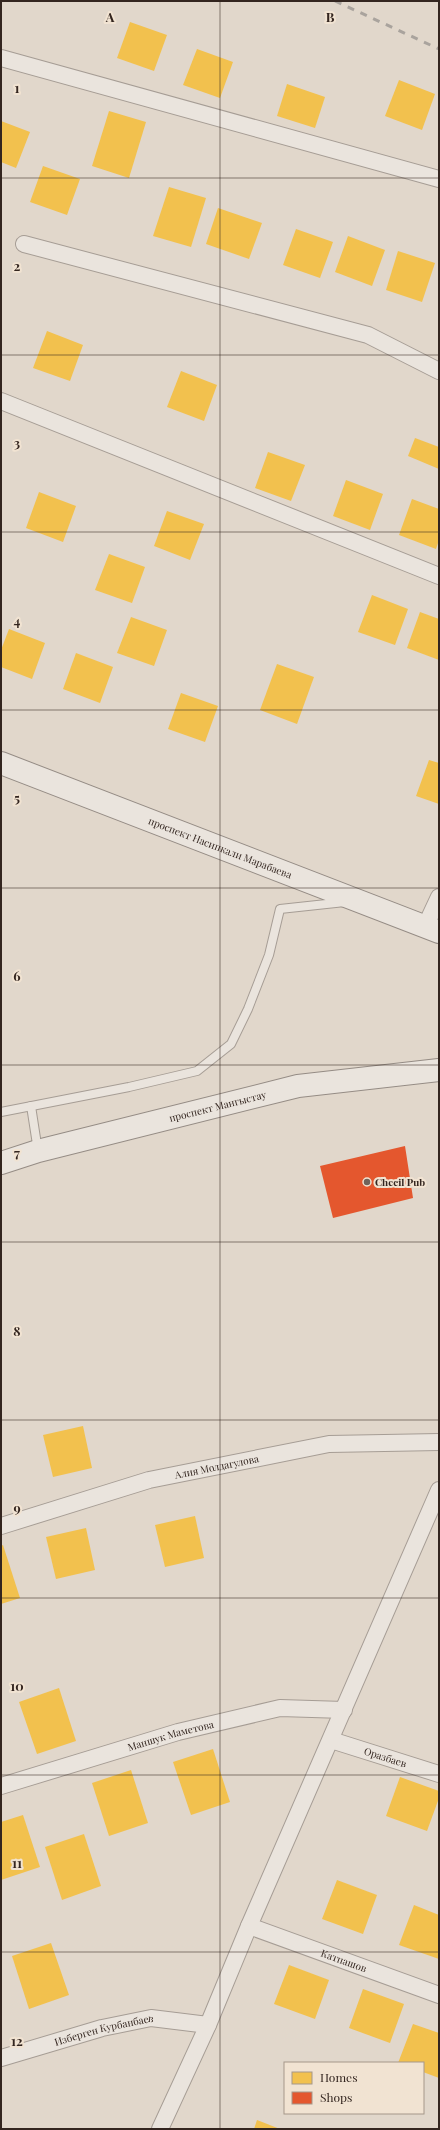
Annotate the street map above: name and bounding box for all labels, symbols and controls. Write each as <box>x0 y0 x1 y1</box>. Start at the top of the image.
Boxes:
text: A <box>105 8 115 25</box>
text: B <box>326 8 335 25</box>
text: 1 <box>15 79 20 96</box>
text: 2 <box>14 257 21 274</box>
text: 3 <box>14 434 20 451</box>
text: 4 <box>14 612 21 629</box>
text: 5 <box>14 789 20 806</box>
street label: проспект Насипкали Марабаева <box>146 814 294 882</box>
text: 6 <box>13 967 21 984</box>
street label: проспект Мангыстау <box>168 1087 268 1125</box>
text: 7 <box>14 1144 20 1161</box>
place label: Checil Pub <box>375 1175 425 1189</box>
marker: Checil Pub <box>362 1177 372 1187</box>
text: 8 <box>13 1322 21 1339</box>
street label: Алия Молдагулова <box>172 1451 260 1482</box>
text: 9 <box>13 1499 21 1516</box>
text: 10 <box>10 1677 24 1694</box>
street label: Маншук Маметова <box>126 1717 215 1754</box>
street label: Оразбаев <box>362 1744 409 1771</box>
text: 11 <box>12 1854 22 1871</box>
street label: Катпашов <box>319 1946 369 1975</box>
street label: Изберген Курбанбаев <box>53 2011 155 2049</box>
text: 12 <box>11 2032 23 2049</box>
legend <box>284 2062 424 2114</box>
text: Homes <box>320 2069 358 2085</box>
text: Shops <box>320 2089 352 2105</box>

